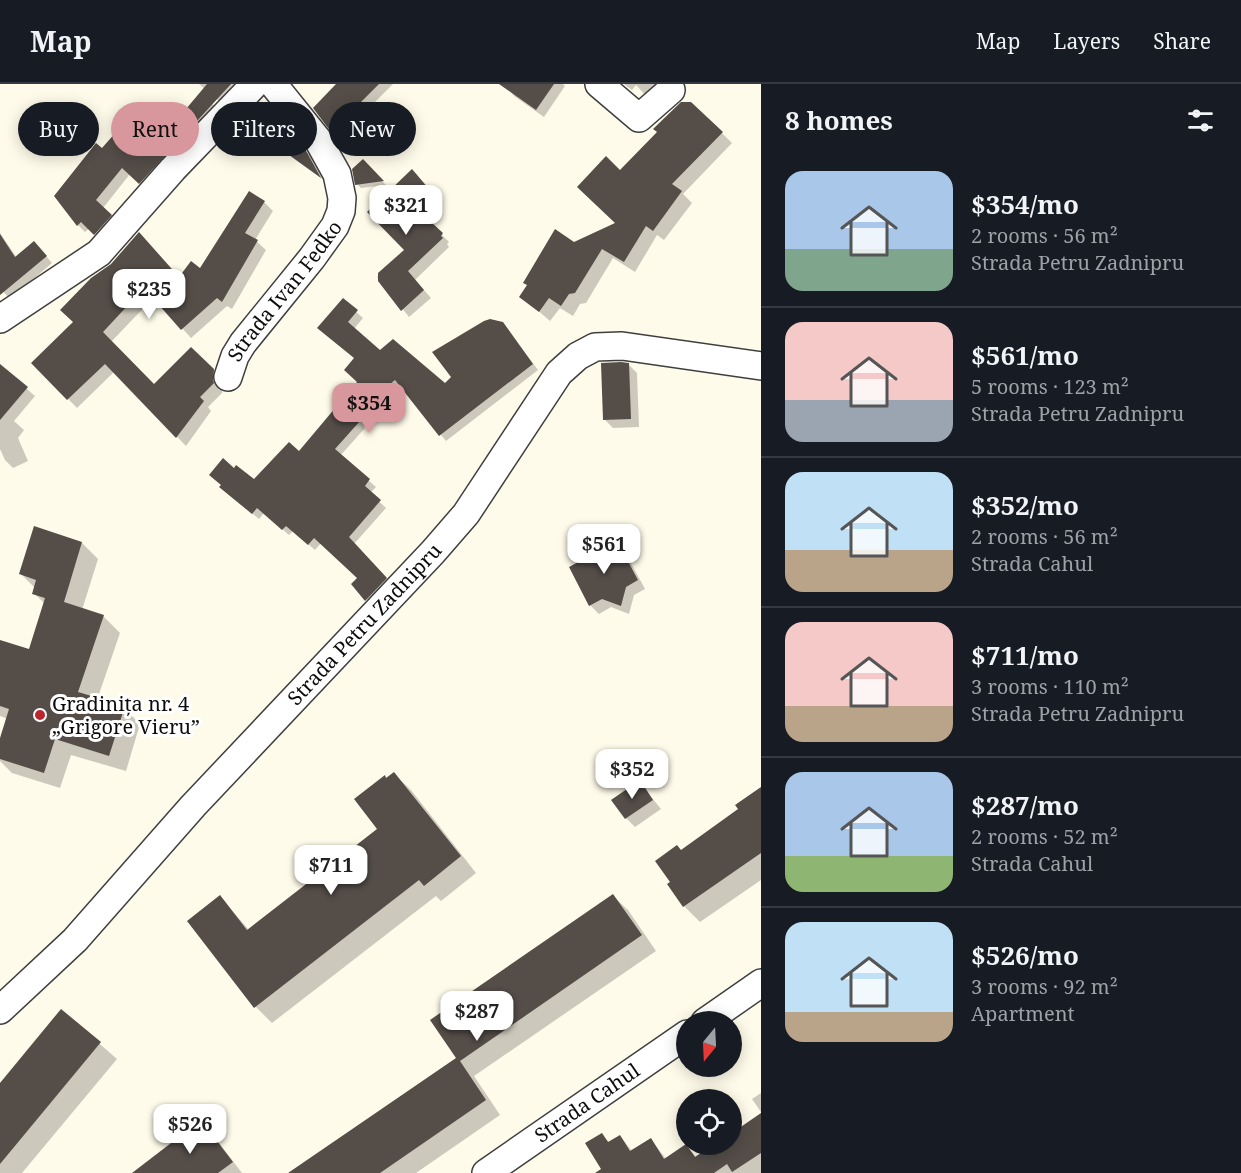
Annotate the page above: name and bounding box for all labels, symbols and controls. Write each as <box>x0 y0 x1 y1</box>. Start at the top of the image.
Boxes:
text: Map <box>30 22 92 60</box>
text: Map <box>976 27 1020 55</box>
text: Layers <box>1053 27 1120 55</box>
text: Share <box>1153 27 1211 55</box>
chip: Buy <box>18 102 99 156</box>
chip: Rent <box>111 102 199 156</box>
chip: Filters <box>211 102 317 156</box>
chip: New <box>329 102 416 156</box>
text: 8 homes <box>785 102 893 138</box>
icon: filters <box>1184 104 1217 137</box>
pin: $321 <box>370 185 442 236</box>
text: $354/mo <box>971 186 1079 222</box>
text: $321 <box>383 191 429 218</box>
icon: home <box>833 195 905 267</box>
street label: Strada Ivan Fedko <box>221 215 348 366</box>
text: 2 rooms · 56 m² <box>971 222 1118 249</box>
text: Strada Petru Zadnipru <box>971 249 1184 276</box>
pin: $235 <box>113 269 185 320</box>
text: $235 <box>126 275 172 302</box>
text: $561/mo <box>971 337 1079 373</box>
icon: home <box>833 346 905 418</box>
text: 5 rooms · 123 m² <box>971 373 1129 400</box>
pin: $354 <box>333 383 405 434</box>
text: $354 <box>346 389 392 416</box>
text: Strada Petru Zadnipru <box>971 400 1184 427</box>
text: $352/mo <box>971 487 1079 523</box>
icon: home <box>833 496 905 568</box>
text: 2 rooms · 56 m² <box>971 523 1118 550</box>
pin: $561 <box>568 524 640 575</box>
text: $561 <box>581 530 627 557</box>
street label: Strada Petru Zadnipru <box>281 537 448 711</box>
text: Strada Cahul <box>971 550 1093 577</box>
text: $711/mo <box>971 637 1079 673</box>
icon: home <box>833 646 905 718</box>
text: 3 rooms · 110 m² <box>971 673 1129 700</box>
place label: Gradinița nr. 4 „Grigore Vieru” <box>52 690 200 740</box>
text: Strada Petru Zadnipru <box>971 700 1184 727</box>
marker: Gradinița nr. 4 „Grigore Vieru” <box>33 708 47 722</box>
pin: $352 <box>596 749 668 800</box>
text: $352 <box>609 755 655 782</box>
text: $287/mo <box>971 787 1079 823</box>
icon: home <box>833 796 905 868</box>
text: 2 rooms · 52 m² <box>971 823 1118 850</box>
pin: $711 <box>295 845 367 896</box>
text: Strada Cahul <box>971 850 1093 877</box>
text: $711 <box>308 851 354 878</box>
text: $526/mo <box>971 937 1079 973</box>
icon: home <box>833 946 905 1018</box>
text: 3 rooms · 92 m² <box>971 973 1118 1000</box>
pin: $287 <box>441 991 513 1042</box>
text: $287 <box>454 997 500 1024</box>
text: Apartment <box>971 1000 1075 1027</box>
north arrow <box>676 1011 742 1077</box>
map controls <box>676 1011 742 1155</box>
street label: Strada Cahul <box>529 1057 645 1148</box>
button: locate <box>676 1089 742 1155</box>
pin: $526 <box>154 1104 226 1155</box>
text: $526 <box>167 1110 213 1137</box>

